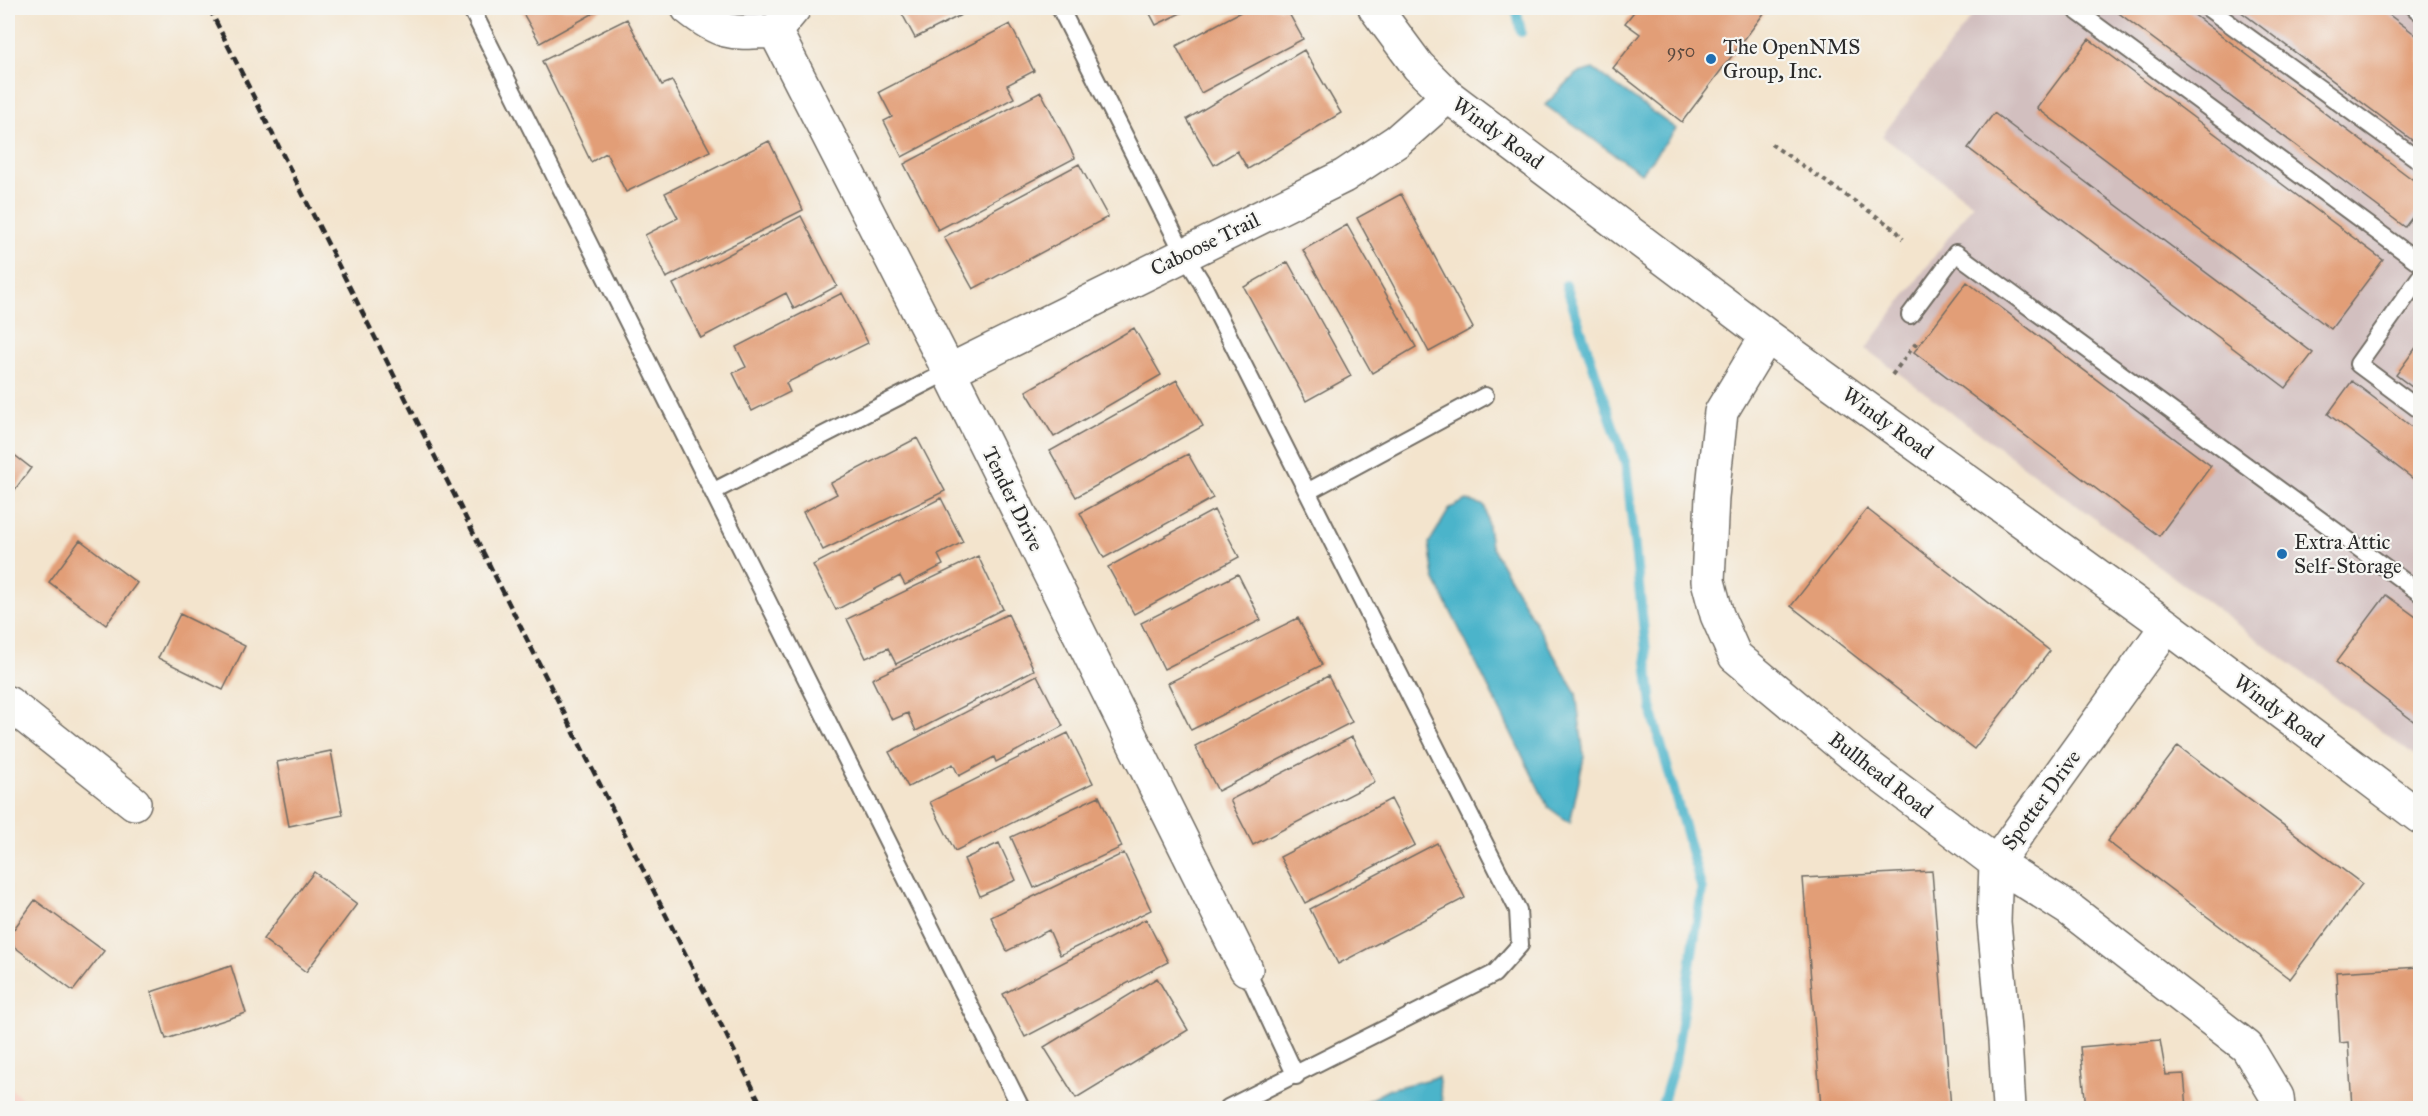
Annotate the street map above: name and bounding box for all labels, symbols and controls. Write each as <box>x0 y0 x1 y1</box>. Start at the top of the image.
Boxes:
place label: The OpenNMS Group, Inc. <box>1723 34 1860 84</box>
house number: 950 <box>1667 40 1695 62</box>
marker: The OpenNMS Group, Inc. <box>1704 52 1718 66</box>
street label: Windy Road <box>1447 91 1549 175</box>
street label: Caboose Trail <box>1146 206 1264 282</box>
street label: Windy Road <box>1837 381 1939 465</box>
street label: Tender Drive <box>977 443 1050 556</box>
place label: Extra Attic Self-Storage <box>2294 529 2402 579</box>
marker: Extra Attic Self-Storage <box>2275 547 2289 561</box>
street label: Windy Road <box>2229 669 2330 754</box>
street label: Bullhead Road <box>1824 726 1939 824</box>
street label: Spotter Drive <box>1996 744 2086 855</box>

